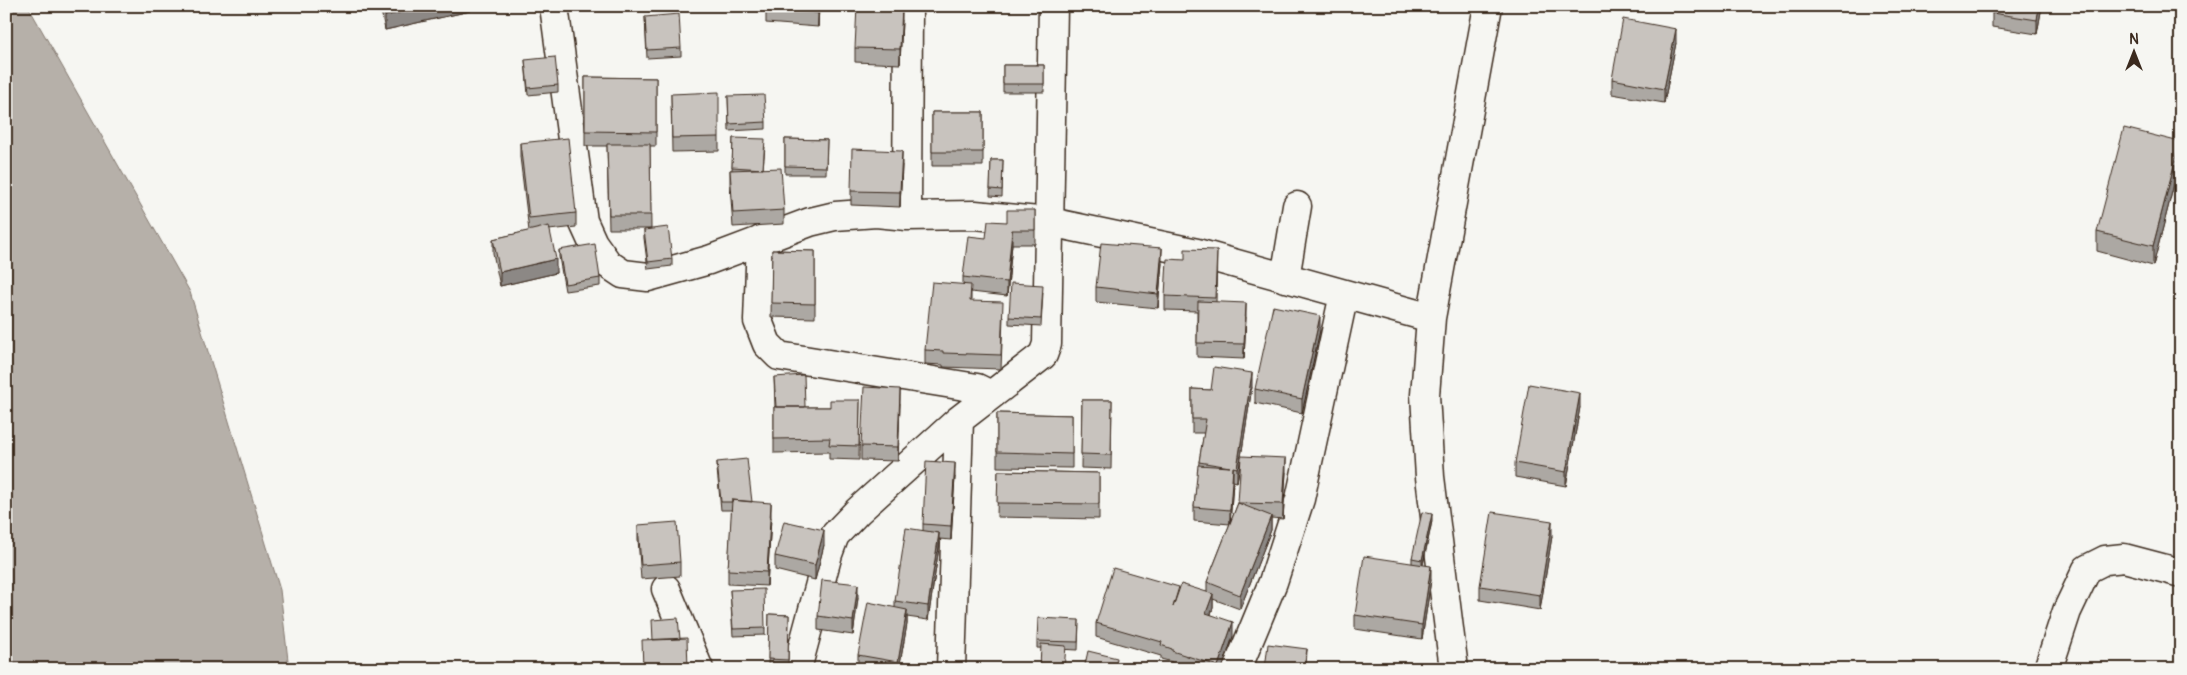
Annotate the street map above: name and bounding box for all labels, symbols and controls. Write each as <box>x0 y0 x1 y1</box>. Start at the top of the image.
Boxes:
north arrow <box>2110 28 2160 78</box>
text: N <box>2129 31 2139 48</box>

